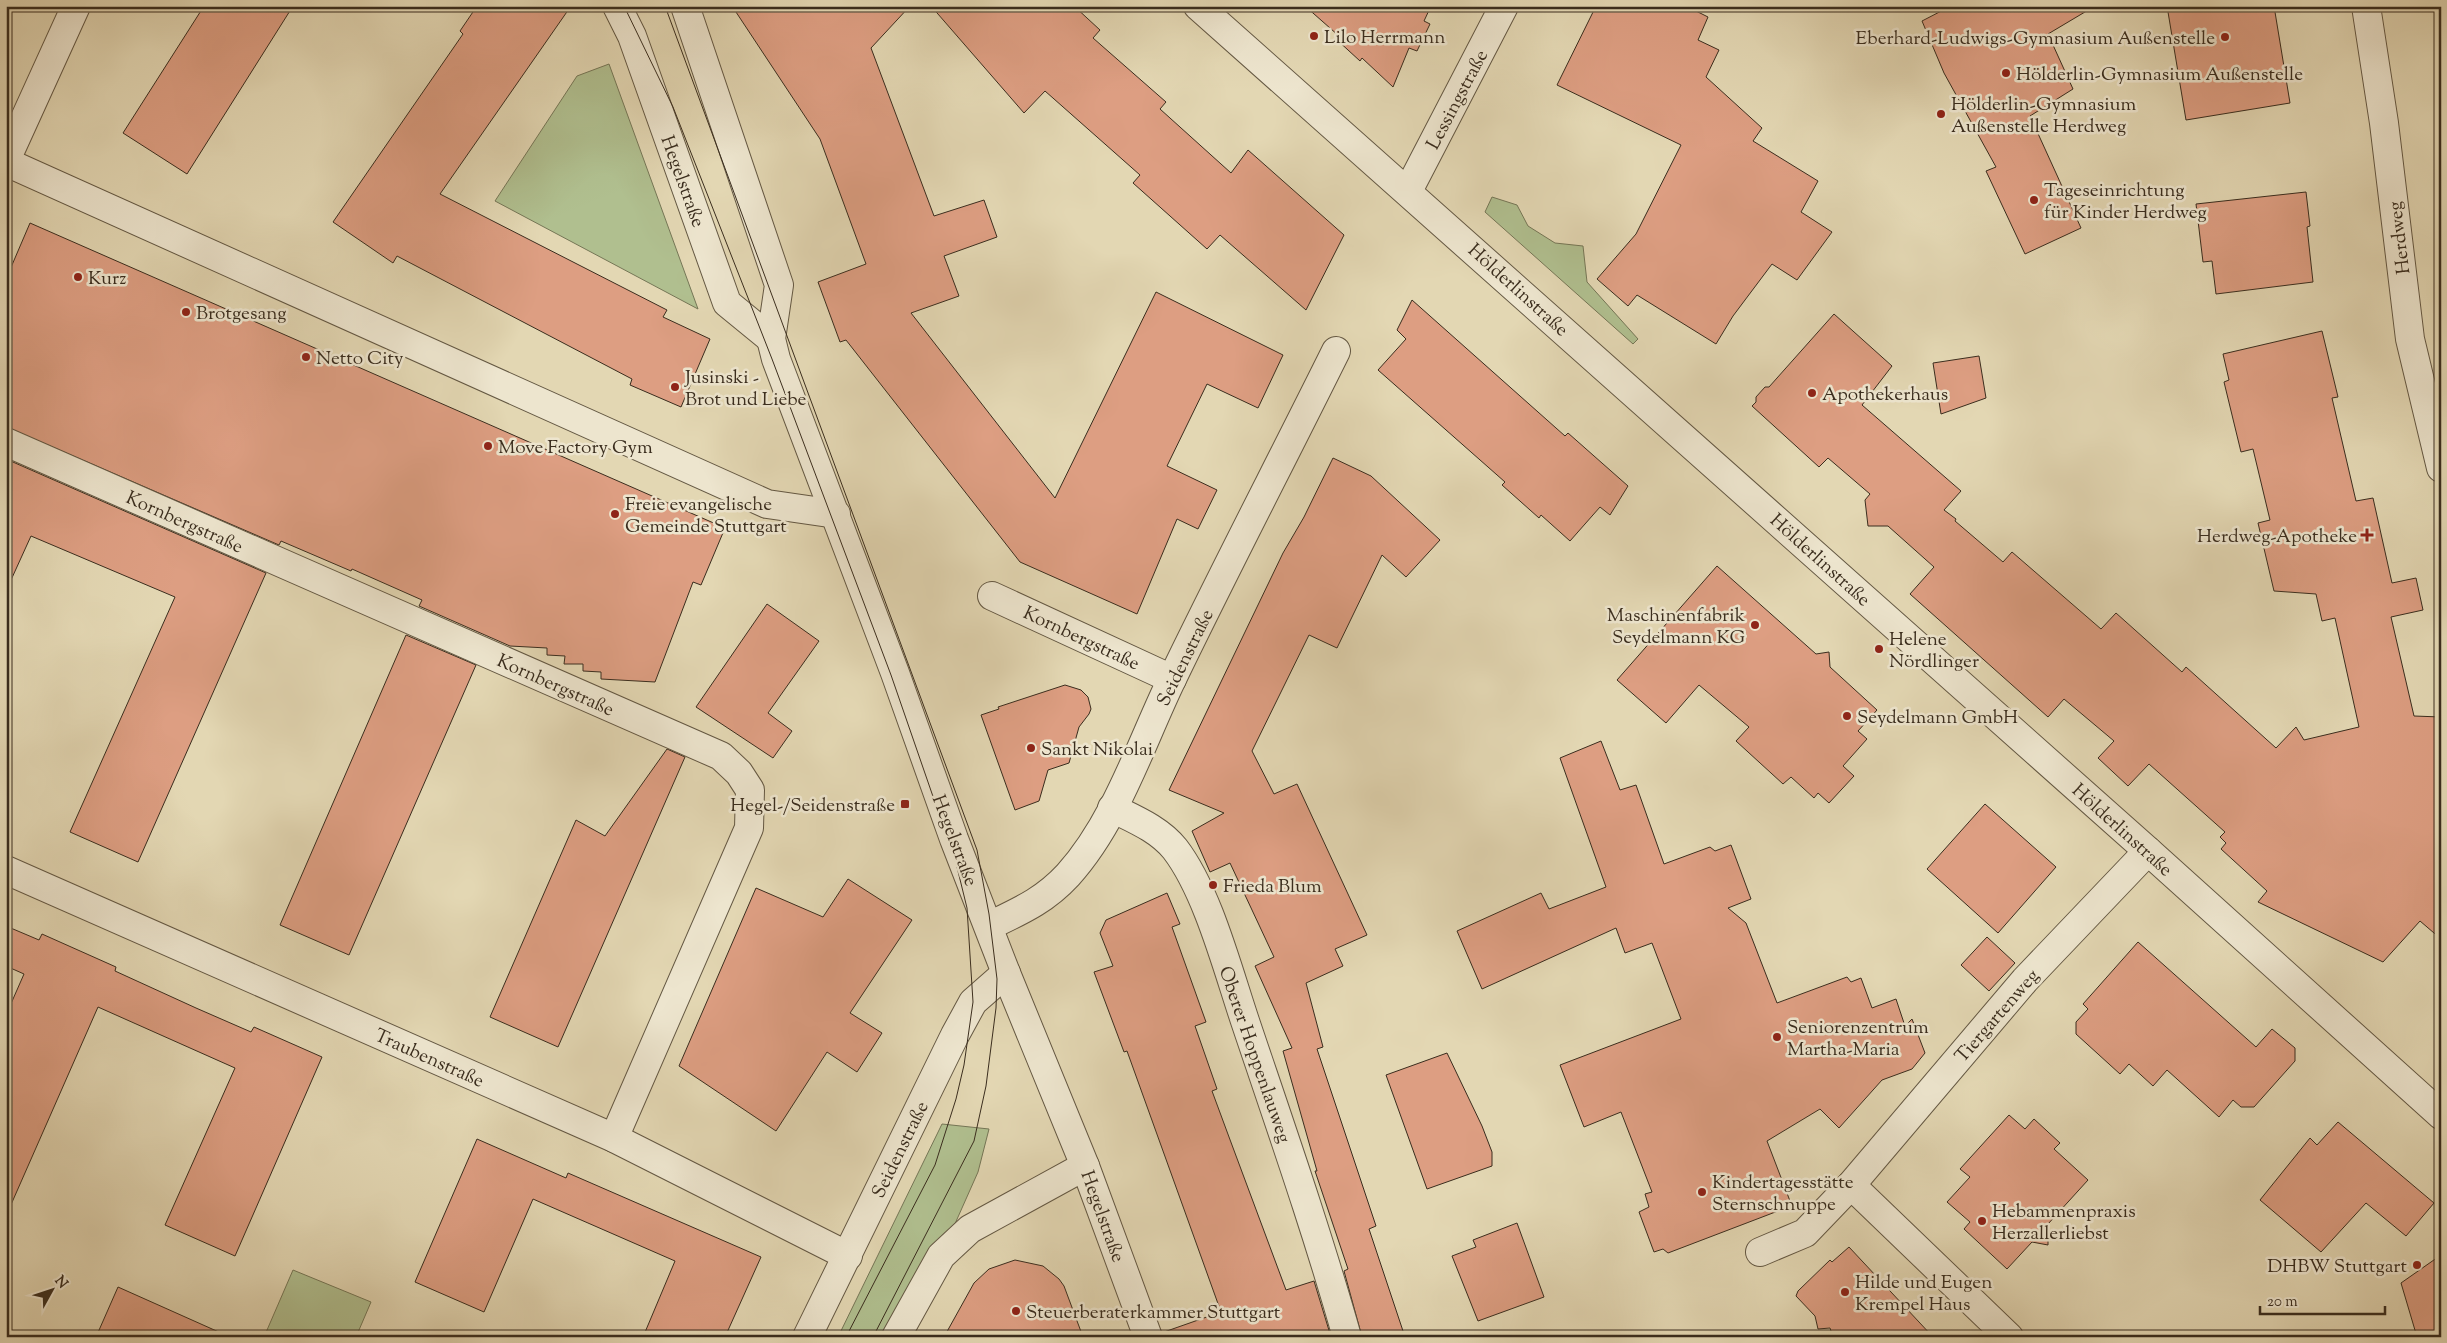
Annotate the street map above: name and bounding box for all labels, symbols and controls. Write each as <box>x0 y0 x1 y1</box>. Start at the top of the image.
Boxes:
place label: Lilo Herrmann <box>1324 25 1445 52</box>
place label: Eberhard-Ludwigs-Gymnasium Außenstelle <box>1856 26 2215 53</box>
marker: Lilo Herrmann <box>1308 30 1320 42</box>
marker: Eberhard-Ludwigs-Gymnasium Außenstelle <box>2219 31 2231 43</box>
street label: Lessingstraße <box>1421 45 1496 155</box>
place label: Hölderlin-Gymnasium Außenstelle <box>2016 62 2303 89</box>
marker: Hölderlin-Gymnasium Außenstelle <box>2000 67 2012 79</box>
place label: Hölderlin-Gymnasium Außenstelle Herdweg <box>1951 92 2136 141</box>
marker: Hölderlin-Gymnasium Außenstelle Herdweg <box>1935 108 1947 120</box>
street label: Hegelstraße <box>653 132 711 232</box>
place label: Tageseinrichtung für Kinder Herdweg <box>2044 178 2207 227</box>
marker: Tageseinrichtung für Kinder Herdweg <box>2028 194 2040 206</box>
street label: Herdweg <box>2383 200 2418 276</box>
street label: Hölderlinstraße <box>1461 238 1574 344</box>
place label: Kurz <box>88 266 126 293</box>
marker: Kurz <box>72 271 84 283</box>
place label: Brotgesang <box>196 301 286 328</box>
marker: Brotgesang <box>180 306 192 318</box>
place label: Netto City <box>316 346 404 373</box>
marker: Netto City <box>300 351 312 363</box>
place label: Jusinski - Brot und Liebe <box>684 365 807 414</box>
marker: Jusinski - Brot und Liebe <box>669 381 681 393</box>
place label: Apothekerhaus <box>1822 382 1948 409</box>
marker: Apothekerhaus <box>1806 387 1818 399</box>
place label: Move Factory Gym <box>498 435 653 462</box>
marker: Move Factory Gym <box>482 440 494 452</box>
street label: Kornbergstraße <box>121 485 247 561</box>
place label: Freie evangelische Gemeinde Stuttgart <box>625 492 787 541</box>
marker: Freie evangelische Gemeinde Stuttgart <box>609 508 621 520</box>
street label: Hölderlinstraße <box>1763 508 1876 614</box>
place label: Herdweg-Apotheke <box>2197 524 2357 551</box>
marker: Herdweg-Apotheke <box>2361 529 2373 541</box>
street label: Kornbergstraße <box>1018 600 1144 678</box>
place label: Maschinenfabrik Seydelmann KG <box>1607 603 1746 652</box>
street label: Seidenstraße <box>1151 605 1221 711</box>
marker: Maschinenfabrik Seydelmann KG <box>1749 619 1761 631</box>
place label: Helene Nördlinger <box>1889 627 1979 676</box>
marker: Helene Nördlinger <box>1873 643 1885 655</box>
street label: Kornbergstraße <box>492 648 618 724</box>
place label: Seydelmann GmbH <box>1857 705 2018 732</box>
marker: Seydelmann GmbH <box>1841 710 1853 722</box>
place label: Sankt Nikolai <box>1041 737 1153 764</box>
marker: Sankt Nikolai <box>1025 742 1037 754</box>
street label: Hölderlinstraße <box>2065 778 2178 884</box>
street label: Hegelstraße <box>924 791 983 891</box>
place label: Hegel-/Seidenstraße <box>730 793 895 820</box>
marker: Hegel-/Seidenstraße <box>899 798 911 810</box>
place label: Frieda Blum <box>1223 874 1322 901</box>
marker: Frieda Blum <box>1207 879 1219 891</box>
street label: Oberer Hoppenlauweg <box>1211 963 1297 1147</box>
street label: Tiergartenweg <box>1950 964 2046 1069</box>
place label: Seniorenzentrum Martha-Maria <box>1787 1015 1929 1064</box>
street label: Traubenstraße <box>370 1023 488 1096</box>
marker: Seniorenzentrum Martha-Maria <box>1771 1031 1783 1043</box>
street label: Seidenstraße <box>866 1097 936 1203</box>
street label: Hegelstraße <box>1073 1167 1131 1267</box>
place label: Kindertagesstätte Sternschnuppe <box>1712 1170 1854 1219</box>
marker: Kindertagesstätte Sternschnuppe <box>1696 1186 1708 1198</box>
place label: Hebammenpraxis Herzallerliebst <box>1992 1199 2136 1248</box>
marker: Hebammenpraxis Herzallerliebst <box>1976 1215 1988 1227</box>
place label: DHBW Stuttgart <box>2267 1254 2407 1281</box>
marker: DHBW Stuttgart <box>2411 1259 2423 1271</box>
north arrow <box>28 1266 78 1316</box>
place label: Hilde und Eugen Krempel Haus <box>1855 1270 1992 1319</box>
text: N <box>49 1272 72 1294</box>
scale bar <box>2260 1283 2384 1315</box>
marker: Hilde und Eugen Krempel Haus <box>1839 1286 1851 1298</box>
text: 20 m <box>2267 1292 2298 1313</box>
place label: Steuerberaterkammer Stuttgart <box>1026 1300 1281 1327</box>
marker: Steuerberaterkammer Stuttgart <box>1010 1305 1022 1317</box>

